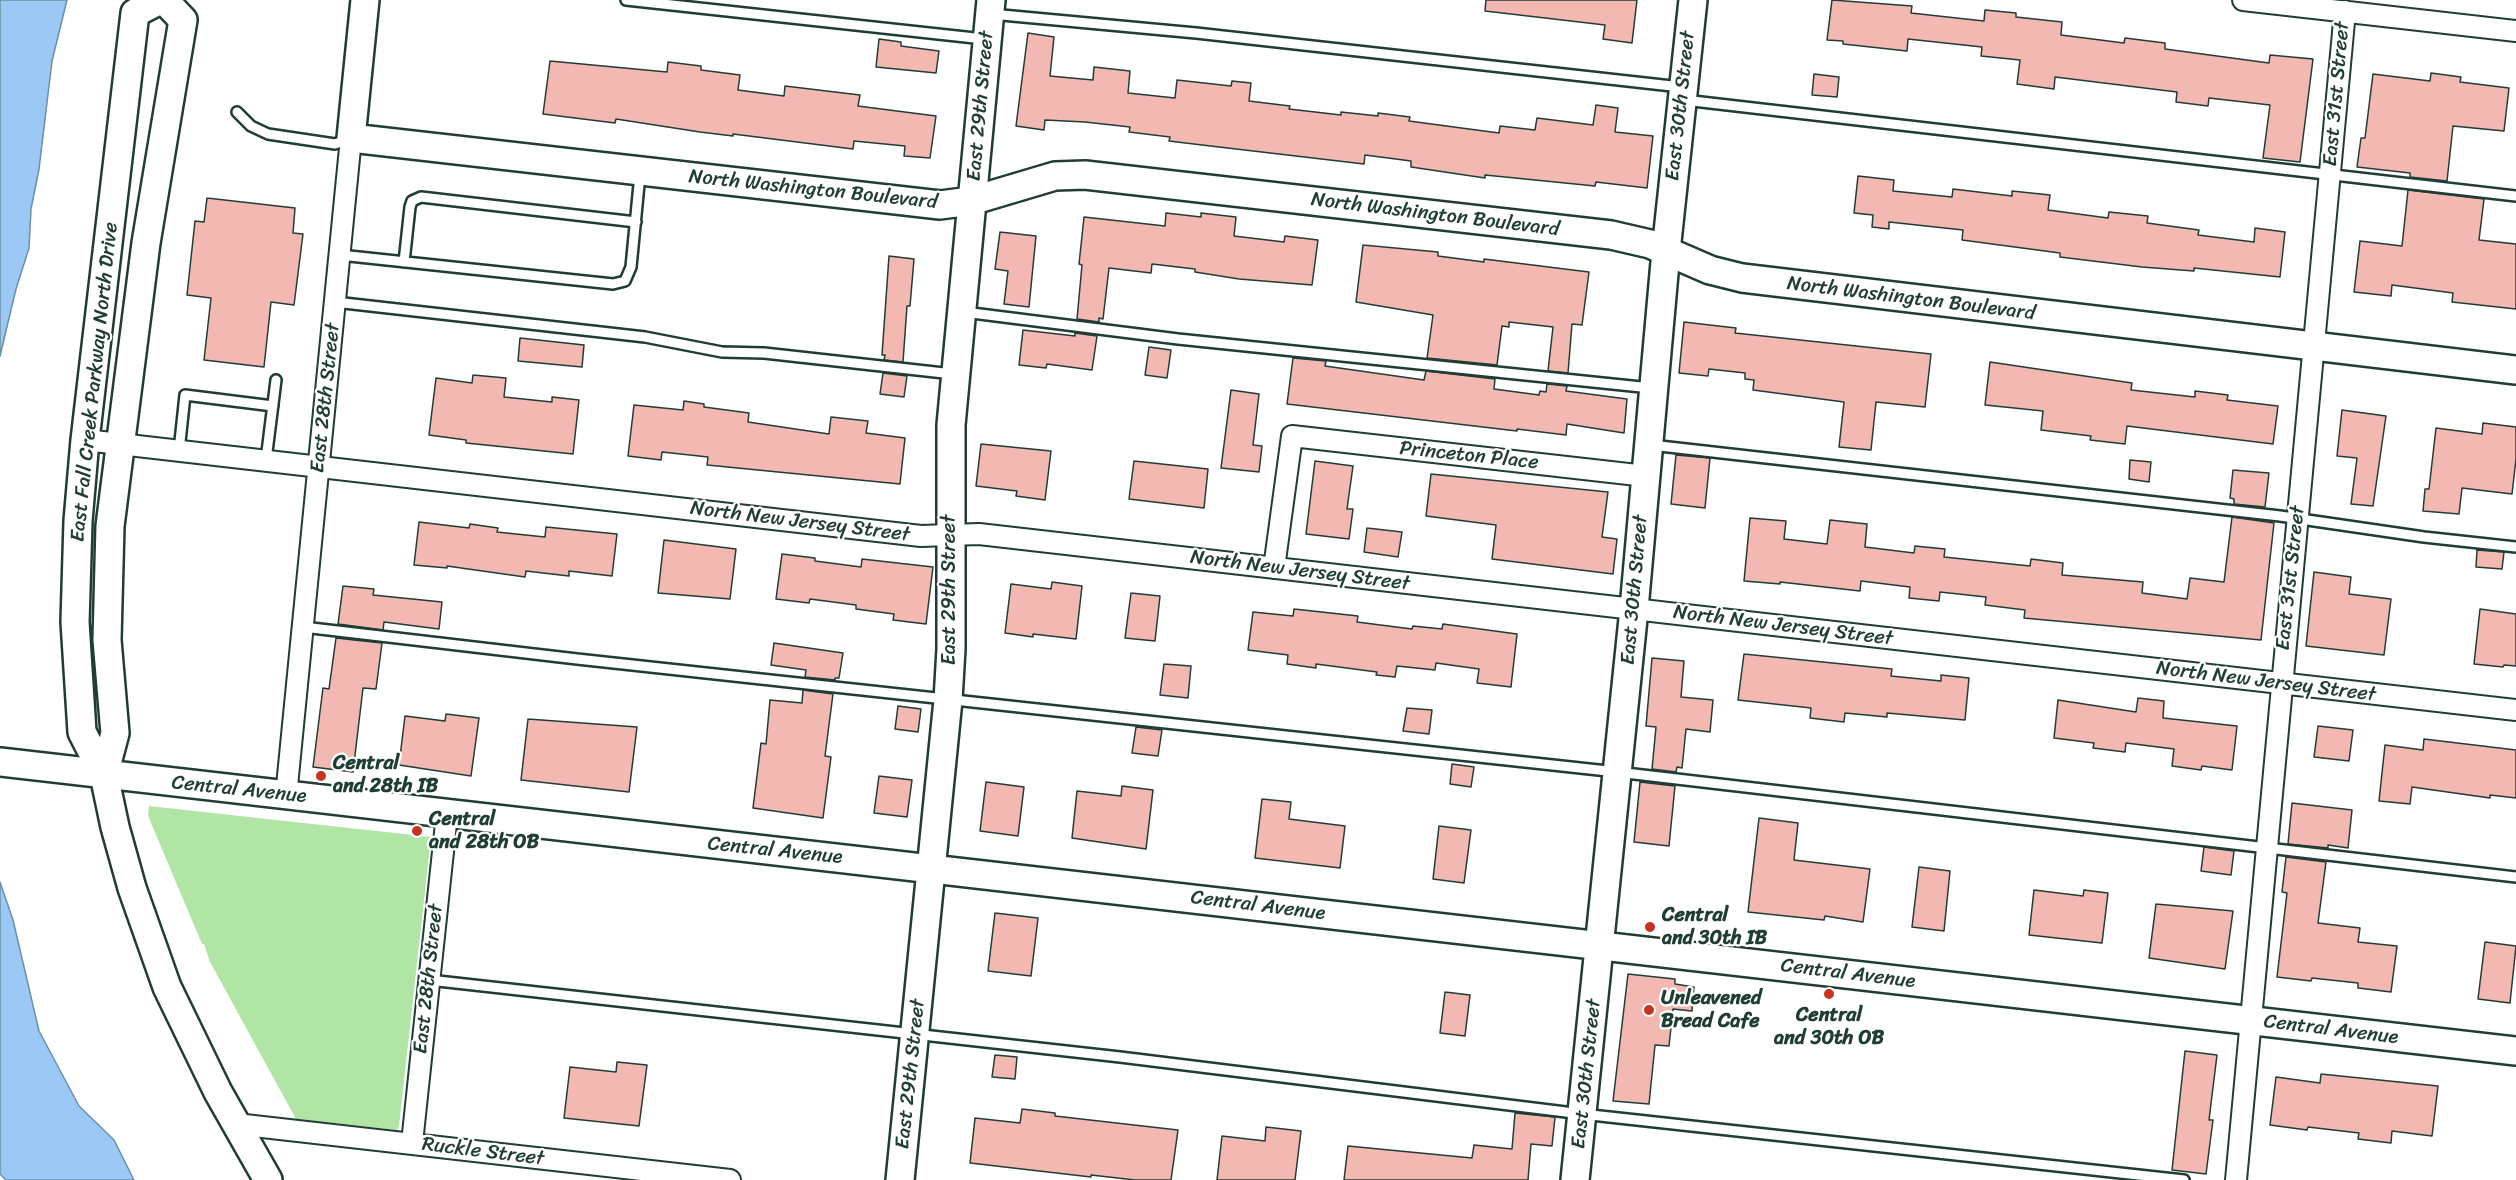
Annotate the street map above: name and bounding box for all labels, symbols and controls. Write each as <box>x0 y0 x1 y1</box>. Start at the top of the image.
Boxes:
street label: East 31st Street <box>2319 21 2355 167</box>
street label: East 29th Street <box>962 30 1000 182</box>
street label: East 30th Street <box>1661 30 1701 182</box>
street label: North Washington Boulevard <box>687 165 939 215</box>
street label: North Washington Boulevard <box>1310 188 1560 242</box>
street label: East Fall Creek Parkway North Drive <box>66 221 124 543</box>
street label: North Washington Boulevard <box>1786 272 2036 326</box>
street label: East 28th Street <box>306 322 346 474</box>
street label: Princeton Place <box>1398 437 1540 475</box>
street label: North New Jersey Street <box>689 497 911 547</box>
street label: East 31st Street <box>2271 505 2311 651</box>
street label: East 30th Street <box>1616 514 1654 666</box>
street label: East 29th Street <box>938 515 962 665</box>
street label: North New Jersey Street <box>1189 546 1411 596</box>
street label: North New Jersey Street <box>1672 601 1894 651</box>
street label: North New Jersey Street <box>2155 657 2377 707</box>
place label: Central and 28th IB <box>333 752 438 799</box>
marker: Central and 28th IB <box>314 769 328 783</box>
street label: Central Avenue <box>170 771 308 809</box>
place label: Central and 28th OB <box>429 808 539 855</box>
marker: Central and 28th OB <box>410 824 424 838</box>
street label: Central Avenue <box>706 832 844 870</box>
street label: Central Avenue <box>1189 886 1327 926</box>
street label: East 28th Street <box>409 903 449 1055</box>
place label: Central and 30th IB <box>1662 904 1767 951</box>
marker: Central and 30th IB <box>1643 920 1657 934</box>
street label: Central Avenue <box>1779 954 1917 994</box>
place label: Unleavened Bread Cafe <box>1661 987 1762 1034</box>
marker: Central and 30th OB <box>1822 987 1836 1001</box>
street label: East 29th Street <box>891 998 931 1150</box>
street label: East 30th Street <box>1567 998 1607 1150</box>
marker: Unleavened Bread Cafe <box>1642 1003 1656 1017</box>
place label: Central and 30th OB <box>1774 1004 1884 1051</box>
street label: Central Avenue <box>2262 1010 2400 1050</box>
street label: Ruckle Street <box>421 1133 545 1171</box>

